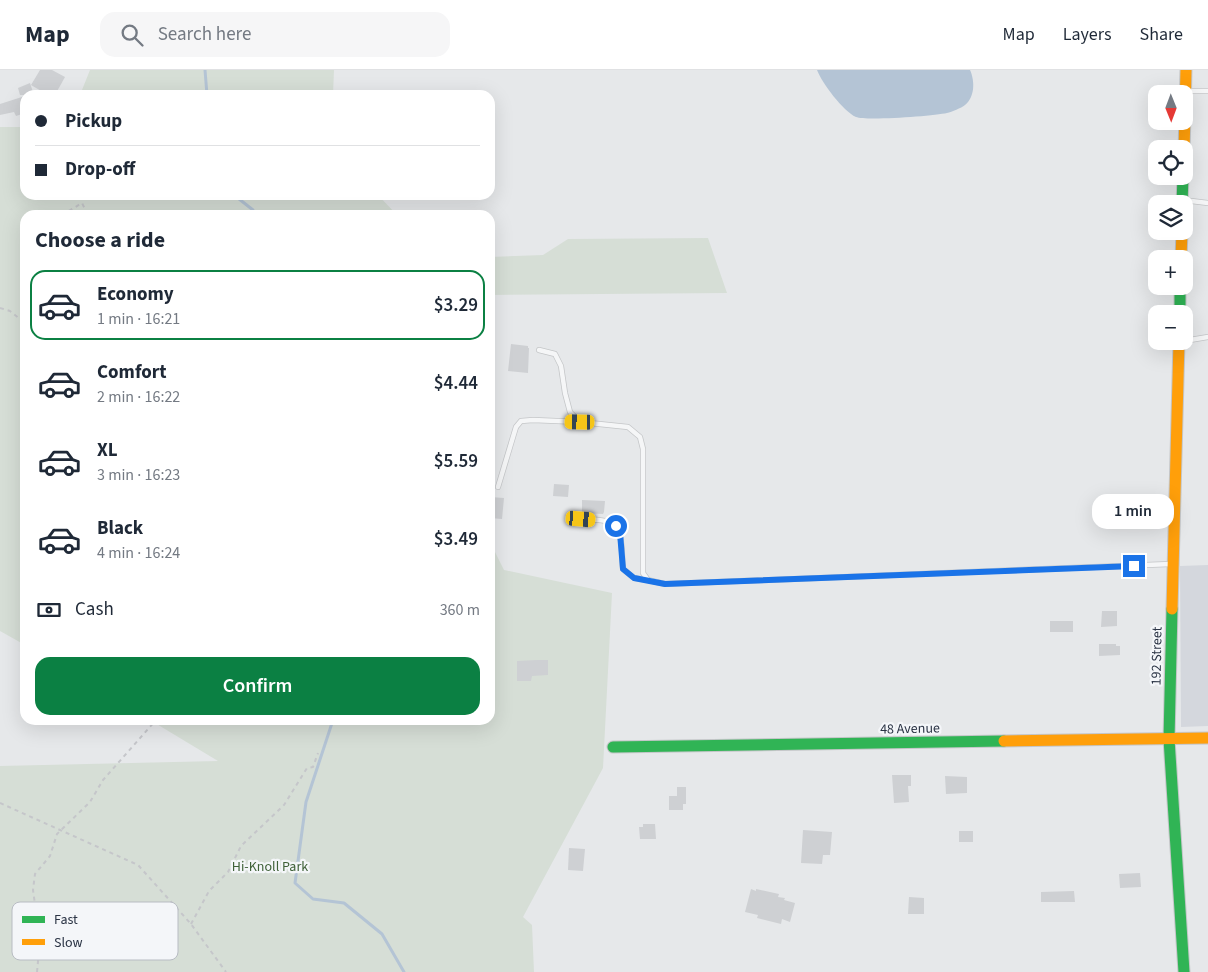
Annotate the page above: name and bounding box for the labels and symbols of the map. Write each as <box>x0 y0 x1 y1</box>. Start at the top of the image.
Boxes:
north arrow <box>1148 85 1192 130</box>
car <box>564 414 595 430</box>
callout: 1 min <box>1093 494 1175 528</box>
car <box>565 510 596 528</box>
route start <box>605 515 627 537</box>
route end <box>1123 555 1145 577</box>
street label: 192 Street <box>1146 626 1168 686</box>
street label: 48 Avenue <box>880 718 940 740</box>
park label: Hi-Knoll Park <box>232 857 308 877</box>
legend <box>12 902 178 960</box>
text: Fast <box>54 910 78 930</box>
text: Slow <box>54 933 83 953</box>

